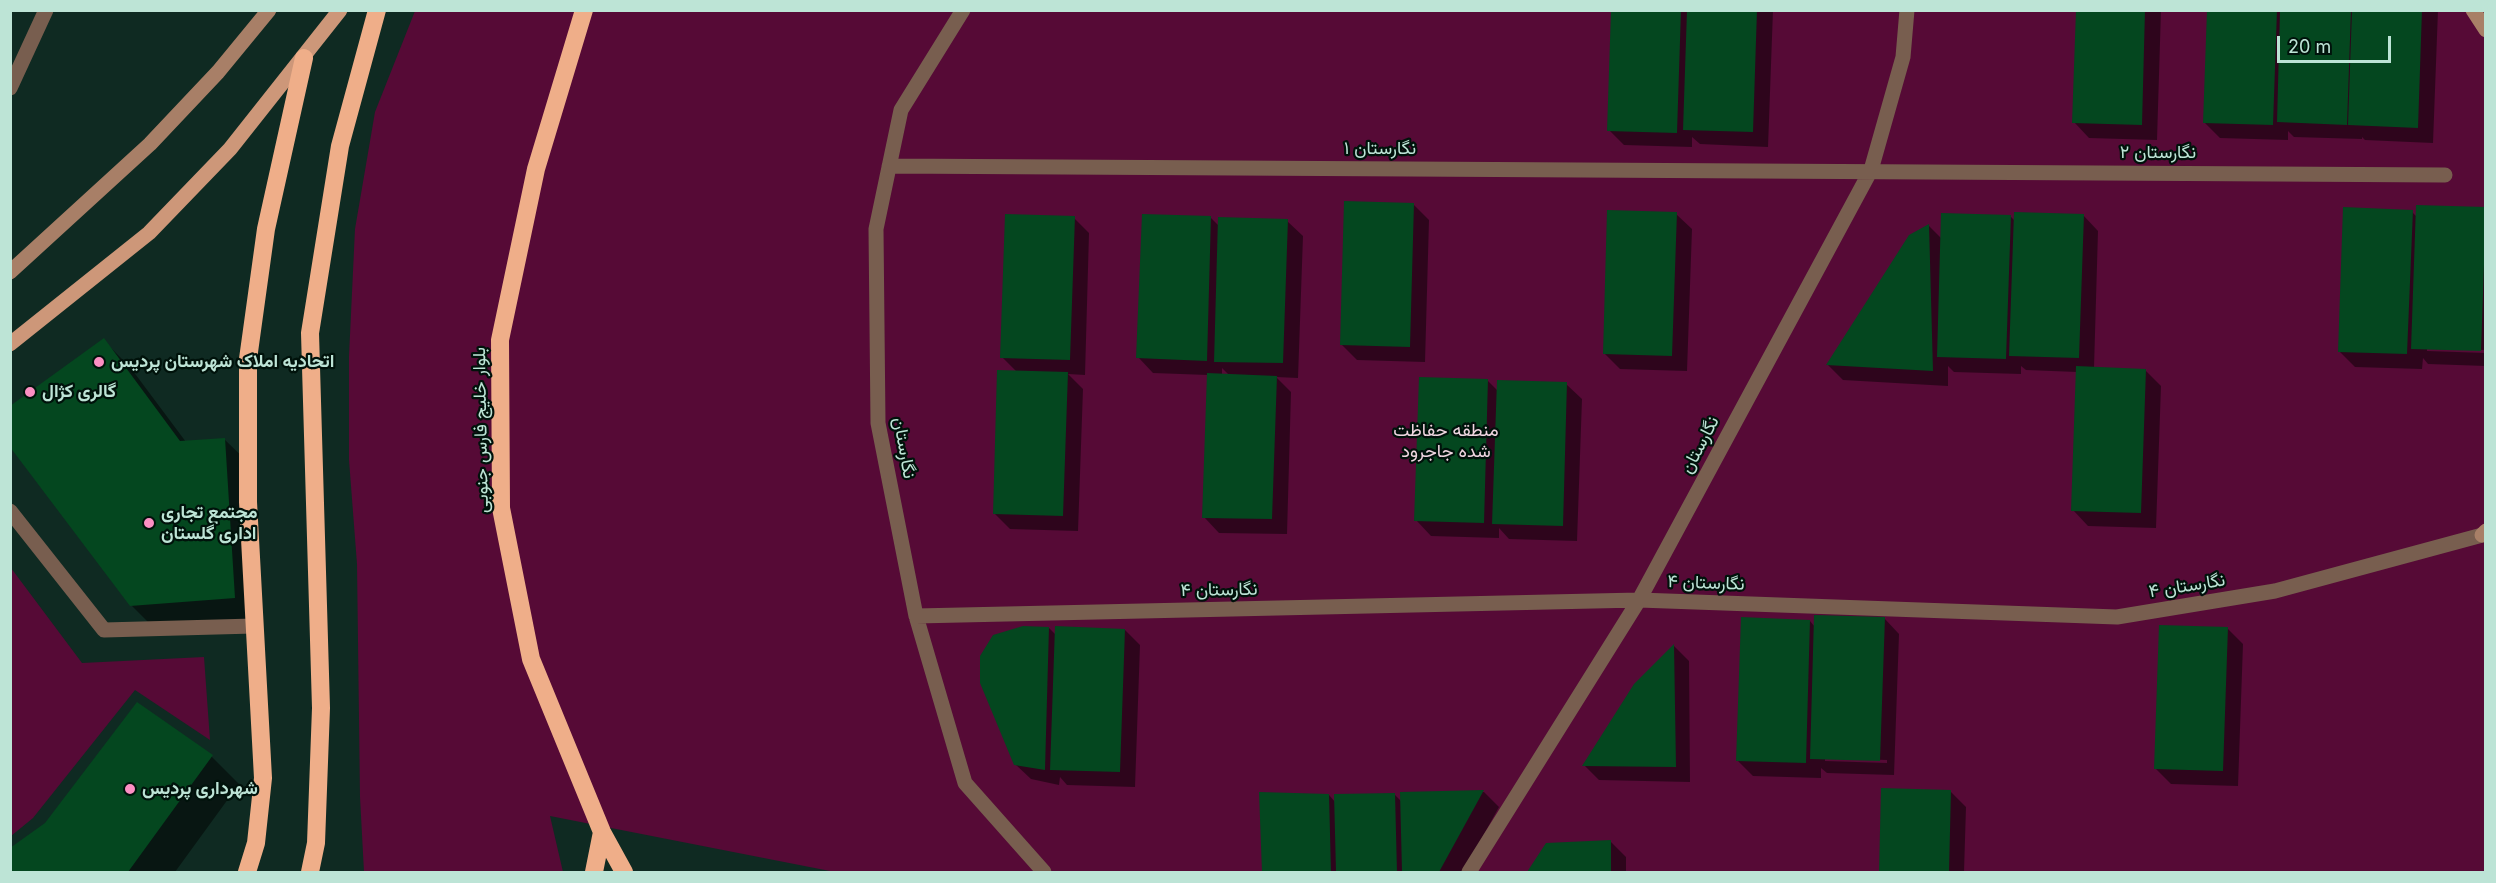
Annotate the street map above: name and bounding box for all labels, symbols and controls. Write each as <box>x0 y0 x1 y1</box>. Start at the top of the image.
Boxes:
scale bar <box>2280 24 2394 62</box>
text: 20 m <box>2288 36 2331 57</box>
street label: نگارستان ۱ <box>1344 138 1416 160</box>
street label: نگارستان ۲ <box>2120 142 2196 164</box>
street label: بلوار خلیج فارس جنوبی <box>469 347 493 513</box>
place label: اتحادیه املاک شهرستان پردیس <box>111 351 334 373</box>
marker: اتحادیه املاک شهرستان پردیس <box>92 355 106 369</box>
place label: گالری کژال <box>42 381 116 403</box>
marker: گالری کژال <box>23 385 37 399</box>
street label: نگارستان <box>1676 413 1724 477</box>
street label: نگارستان <box>888 416 920 480</box>
park label: منطقه حفاظت شده جاجرود <box>1393 420 1499 462</box>
place label: مجتمع تجاری اداری گلستان <box>161 502 258 544</box>
marker: مجتمع تجاری اداری گلستان <box>142 516 156 530</box>
street label: نگارستان ۴ <box>2147 569 2227 603</box>
street label: نگارستان ۴ <box>1667 571 1745 595</box>
street label: نگارستان ۴ <box>1180 579 1258 601</box>
place label: شهرداری پردیس <box>142 778 258 800</box>
marker: شهرداری پردیس <box>123 782 137 796</box>

